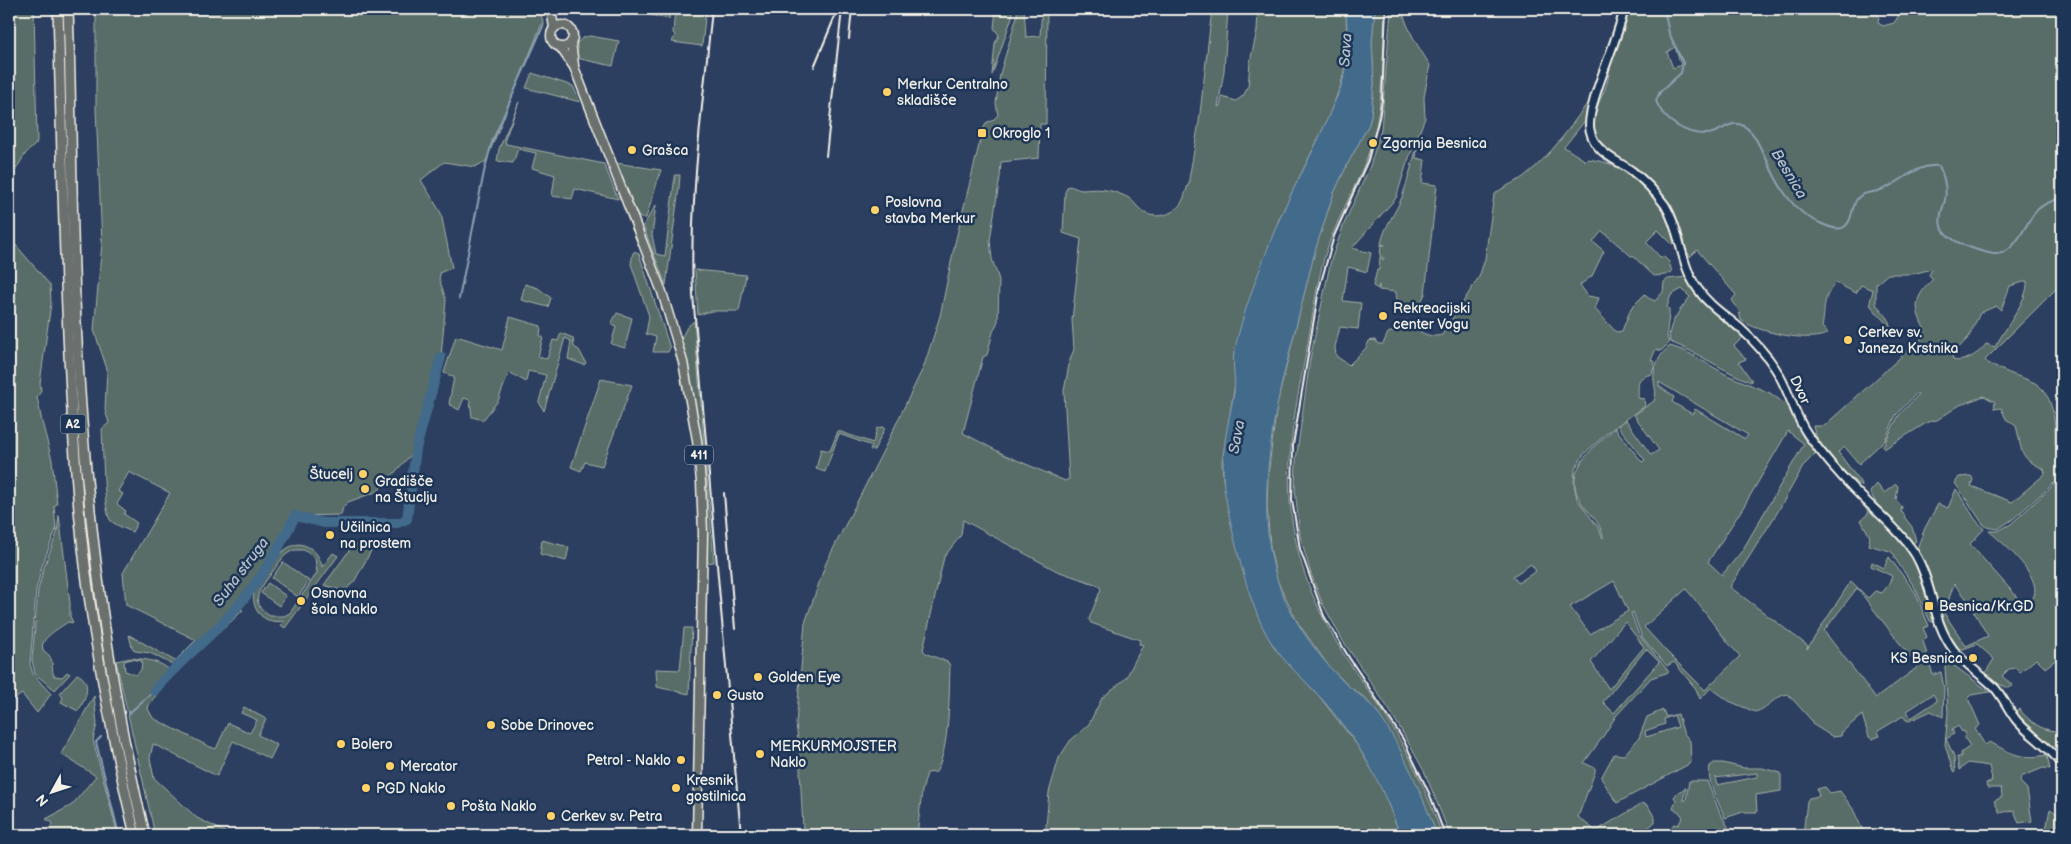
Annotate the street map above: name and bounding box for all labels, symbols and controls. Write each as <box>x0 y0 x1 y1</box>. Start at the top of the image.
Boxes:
water label: Sava <box>1335 32 1357 68</box>
place label: Merkur Centralno skladišče <box>897 76 1008 109</box>
marker: Merkur Centralno skladišče <box>881 86 893 98</box>
place label: Okroglo 1 <box>992 125 1051 142</box>
marker: Okroglo 1 <box>976 127 988 139</box>
place label: Zgornja Besnica <box>1382 135 1487 152</box>
marker: Zgornja Besnica <box>1367 137 1379 149</box>
place label: Grašca <box>642 142 688 159</box>
marker: Grašca <box>626 144 638 156</box>
water label: Besnica <box>1767 146 1811 202</box>
place label: Poslovna stavba Merkur <box>885 194 976 227</box>
marker: Poslovna stavba Merkur <box>869 204 881 216</box>
place label: Rekreacijski center Vogu <box>1393 300 1470 333</box>
marker: Rekreacijski center Vogu <box>1377 310 1389 322</box>
place label: Cerkev sv. Janeza Krstnika <box>1858 324 1958 357</box>
marker: Cerkev sv. Janeza Krstnika <box>1842 334 1854 346</box>
street label: Dvor <box>1786 373 1814 408</box>
road number: A2 <box>60 414 86 434</box>
water label: Sava <box>1224 419 1250 455</box>
road number: 411 <box>685 446 713 464</box>
place label: Štucelj <box>309 465 353 483</box>
marker: Štucelj <box>357 468 369 480</box>
place label: Gradišče na Štuclju <box>375 473 437 506</box>
marker: Gradišče na Štuclju <box>359 483 371 495</box>
place label: Učilnica na prostem <box>340 519 411 552</box>
marker: Učilnica na prostem <box>324 529 336 541</box>
water label: Suha struga <box>209 534 273 610</box>
place label: Osnovna šola Naklo <box>311 585 378 618</box>
marker: Osnovna šola Naklo <box>295 595 307 607</box>
place label: Besnica/Kr.GD <box>1939 598 2033 615</box>
marker: Besnica/Kr.GD <box>1923 600 1935 612</box>
place label: KS Besnica <box>1890 650 1963 667</box>
marker: KS Besnica <box>1967 652 1979 664</box>
place label: Golden Eye <box>768 669 840 686</box>
marker: Golden Eye <box>752 671 764 683</box>
place label: Gusto <box>727 687 764 704</box>
marker: Gusto <box>711 689 723 701</box>
place label: Sobe Drinovec <box>501 717 594 734</box>
marker: Sobe Drinovec <box>485 719 497 731</box>
place label: Bolero <box>351 736 393 753</box>
marker: Bolero <box>335 738 347 750</box>
place label: MERKURMOJSTER Naklo <box>770 738 897 771</box>
marker: MERKURMOJSTER Naklo <box>754 748 766 760</box>
place label: Petrol - Naklo <box>586 752 671 769</box>
marker: Petrol - Naklo <box>675 754 687 766</box>
place label: Mercator <box>400 758 458 775</box>
marker: Mercator <box>384 760 396 772</box>
north arrow <box>28 766 78 816</box>
place label: Kresnik gostilnica <box>686 772 746 805</box>
place label: PGD Naklo <box>376 780 446 797</box>
marker: PGD Naklo <box>360 782 372 794</box>
marker: Kresnik gostilnica <box>670 782 682 794</box>
text: N <box>33 791 52 810</box>
place label: Pošta Naklo <box>461 798 537 815</box>
marker: Pošta Naklo <box>445 800 457 812</box>
place label: Cerkev sv. Petra <box>561 808 662 825</box>
marker: Cerkev sv. Petra <box>545 810 557 822</box>

